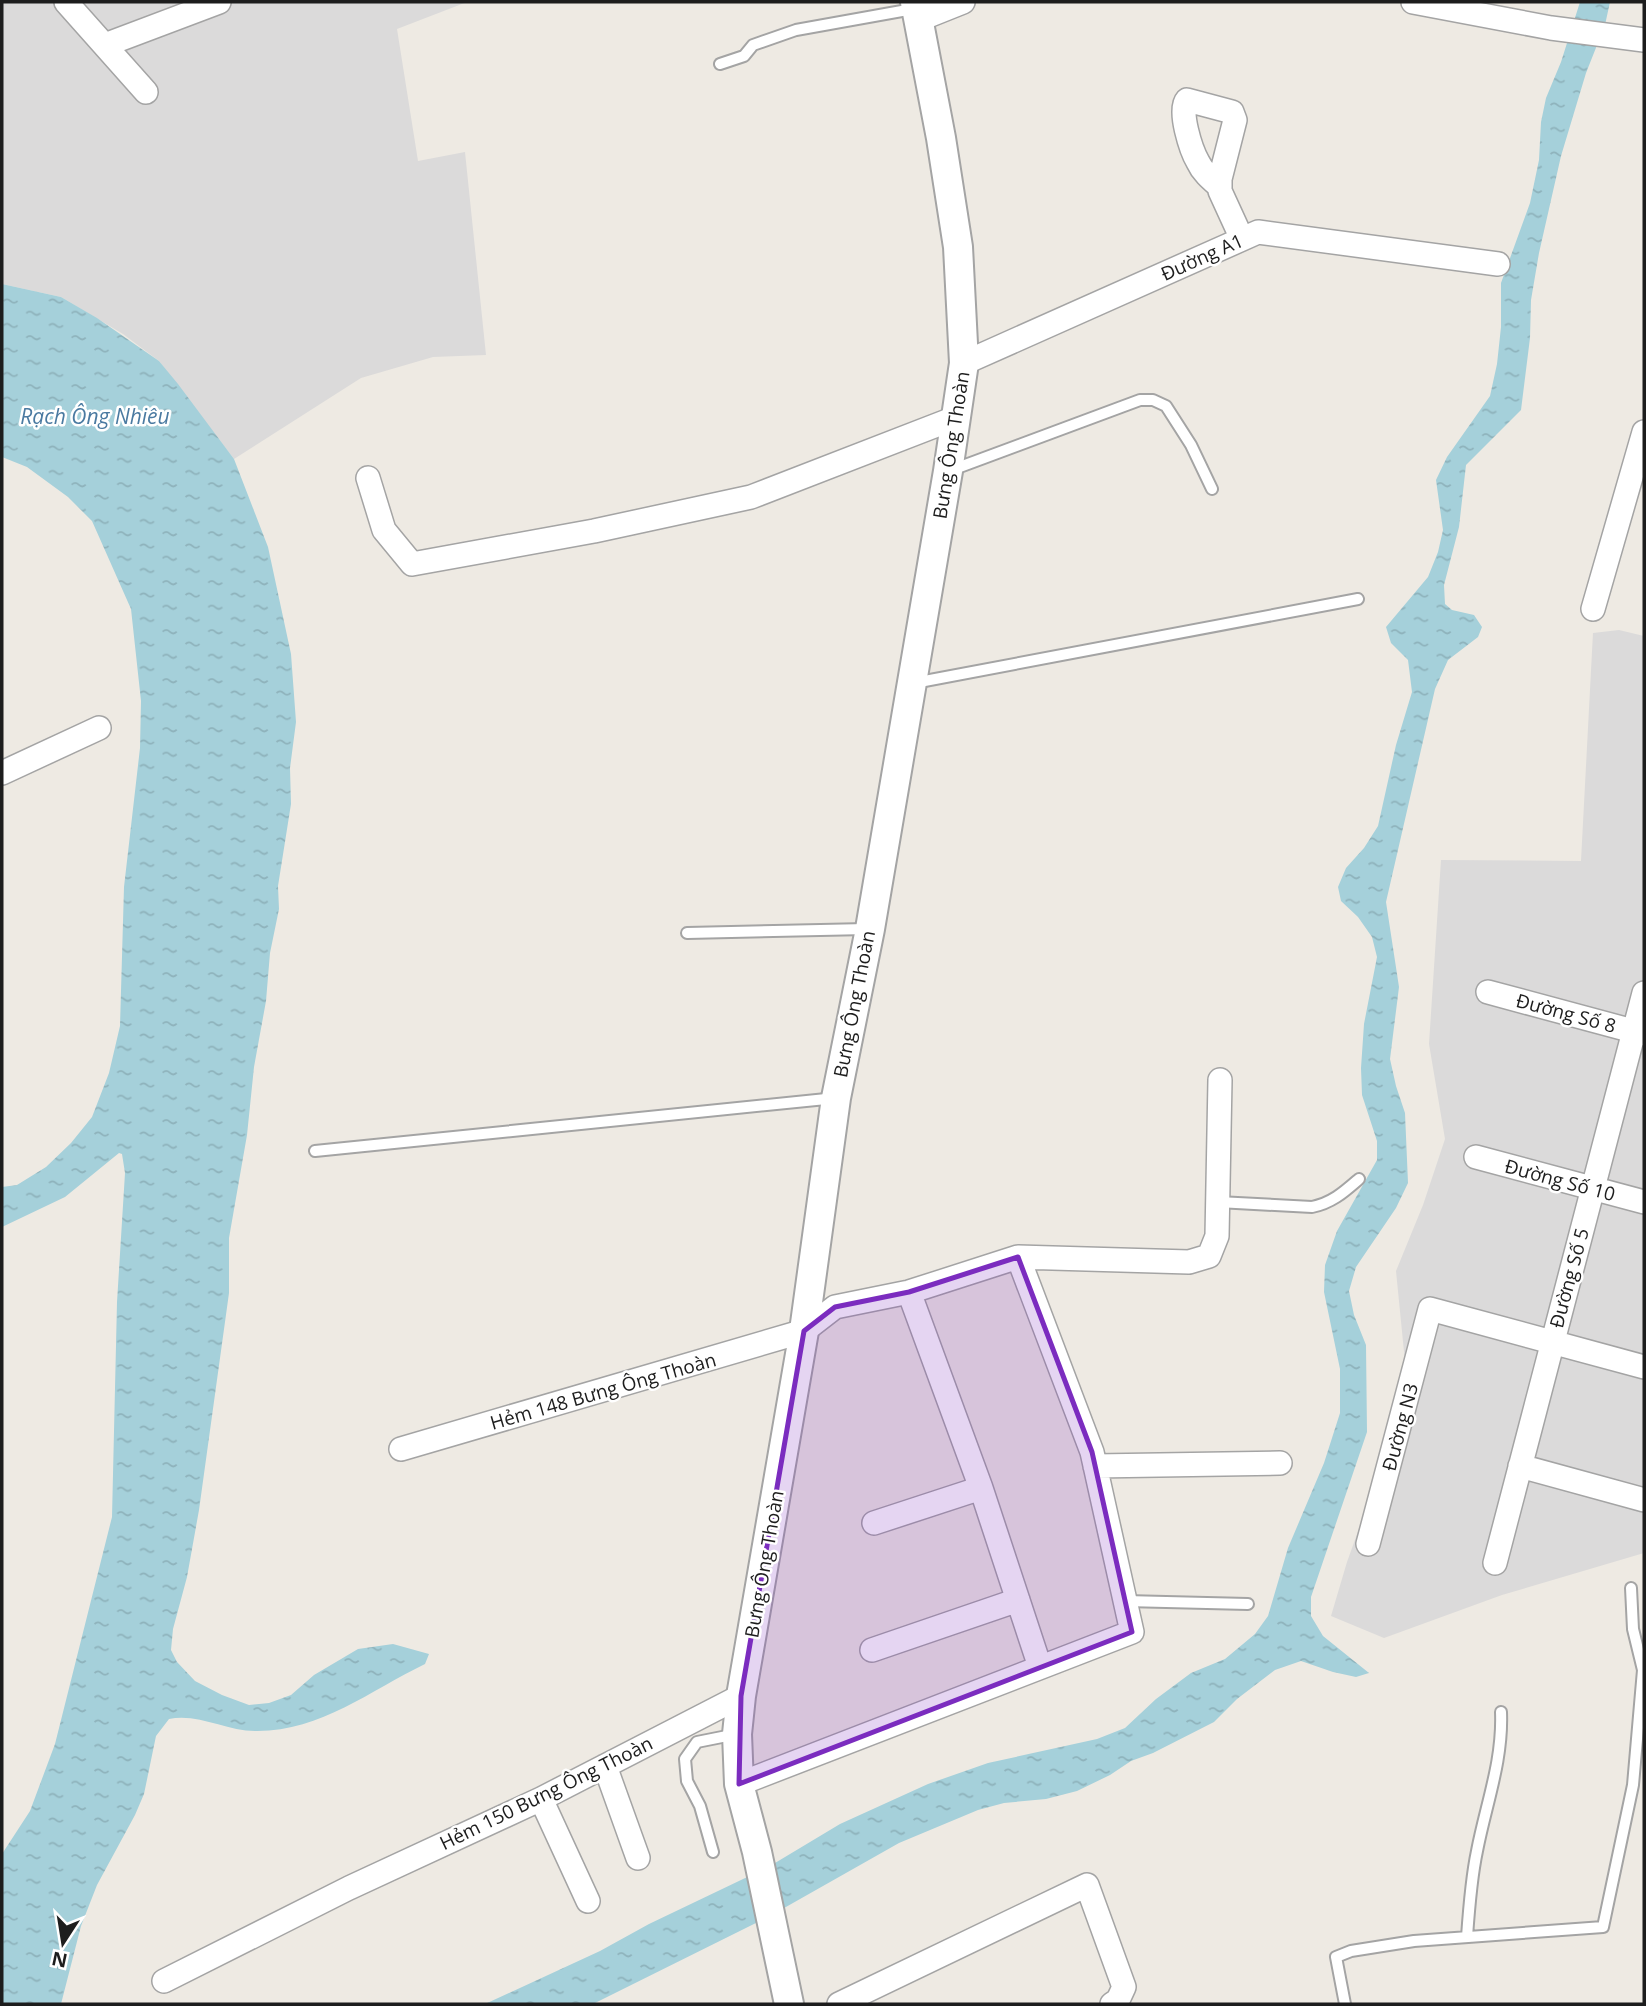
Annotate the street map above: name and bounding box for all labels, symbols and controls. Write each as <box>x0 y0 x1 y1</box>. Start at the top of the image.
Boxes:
street label: Đường A1 <box>1157 227 1247 287</box>
street label: Bưng Ông Thoàn <box>926 369 976 521</box>
water label: Rạch Ông Nhiêu <box>20 402 170 430</box>
street label: Bưng Ông Thoàn <box>827 928 881 1080</box>
street label: Đường Số 8 <box>1513 987 1619 1039</box>
street label: Đường Số 10 <box>1502 1153 1618 1207</box>
street label: Đường Số 5 <box>1543 1225 1595 1331</box>
street label: Hẻm 148 Bưng Ông Thoàn <box>487 1346 719 1436</box>
street label: Đường N3 <box>1376 1380 1424 1474</box>
street label: Bưng Ông Thoàn <box>738 1488 790 1640</box>
street label: Hẻm 150 Bưng Ông Thoàn <box>435 1730 657 1856</box>
north arrow <box>28 1908 98 1978</box>
text: N <box>49 1945 70 1974</box>

